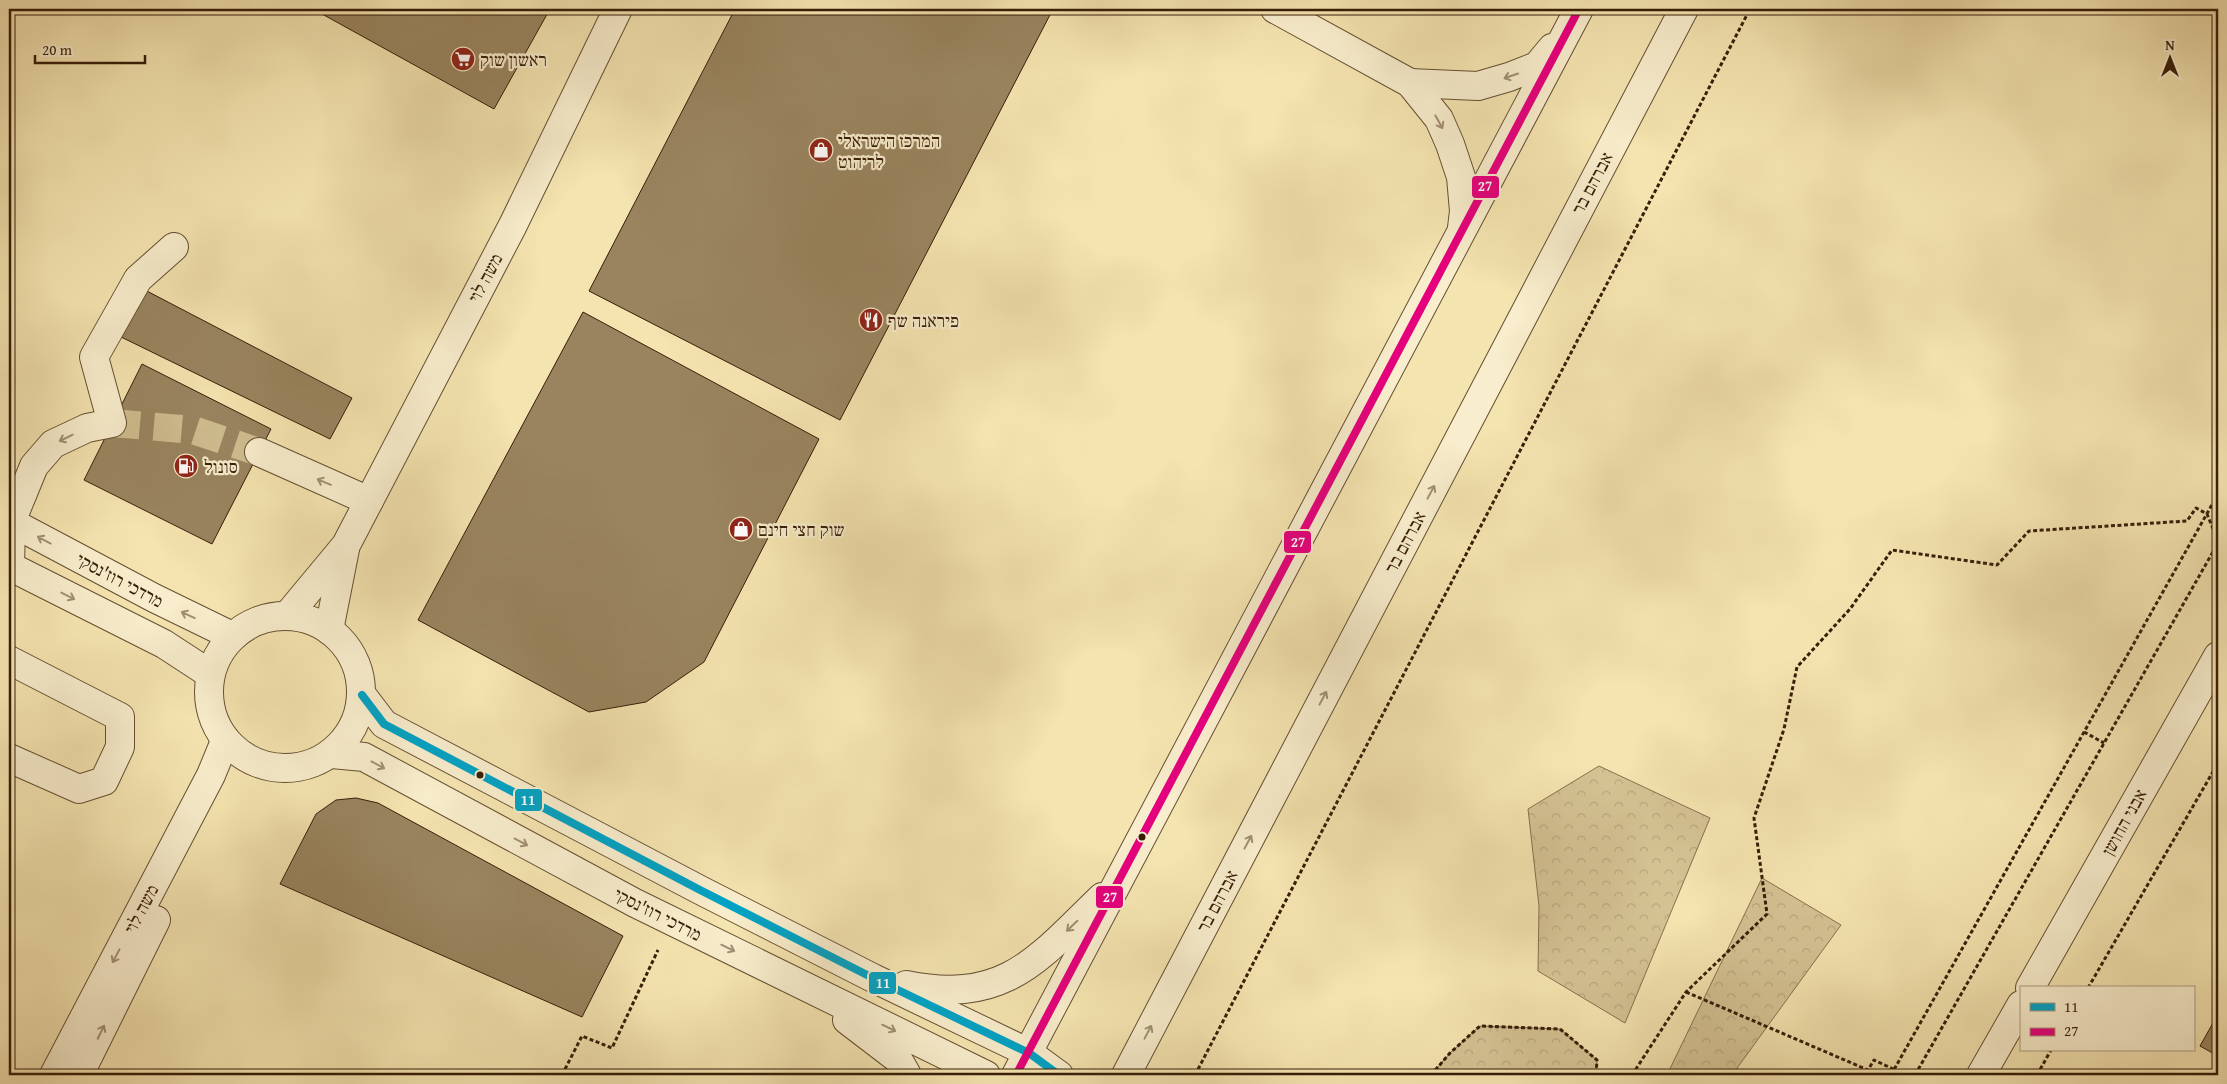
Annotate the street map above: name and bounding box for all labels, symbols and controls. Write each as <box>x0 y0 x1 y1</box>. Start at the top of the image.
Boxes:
scale bar <box>35 32 145 64</box>
north arrow <box>2144 32 2194 82</box>
text: N <box>2165 35 2175 55</box>
text: 20 m <box>42 39 73 60</box>
supermarket icon: ראשון שוק <box>450 46 476 72</box>
place label: ראשון שוק <box>480 46 547 73</box>
one-way arrow <box>1504 72 1520 81</box>
one-way arrow <box>1435 115 1445 129</box>
place label: המרכז הישראלי לריהוט <box>838 127 940 175</box>
shop icon: המרכז הישראלי לריהוט <box>808 137 834 163</box>
street label: אברהם בר <box>1564 147 1620 219</box>
line badge: 27 <box>1471 175 1500 199</box>
text: 27 <box>1478 176 1492 196</box>
street label: משה לוי <box>461 248 509 308</box>
restaurant icon: פיראנה שף <box>858 307 884 333</box>
place label: פיראנה שף <box>888 307 959 334</box>
one-way arrow <box>59 434 74 443</box>
fuel station icon: סונול <box>173 453 199 479</box>
place label: סונול <box>204 453 238 480</box>
one-way arrow <box>317 476 332 486</box>
one-way arrow <box>1426 484 1436 499</box>
street label: אברהם בר <box>1377 506 1433 578</box>
shop icon: שוק חצי חינם <box>728 516 754 542</box>
place label: שוק חצי חינם <box>758 516 845 543</box>
line badge: 27 <box>1283 530 1312 554</box>
text: 27 <box>1291 532 1305 552</box>
one-way arrow <box>37 535 52 544</box>
street label: מרדכי רוז'נסקי <box>72 546 168 614</box>
one-way arrow <box>60 592 75 601</box>
one-way arrow <box>181 609 196 619</box>
one-way arrow <box>1318 690 1328 705</box>
one-way arrow <box>370 761 385 770</box>
unlabelled marker <box>475 770 485 780</box>
street label: אבני החושן <box>2095 784 2153 860</box>
line badge: 11 <box>514 788 543 812</box>
text: 11 <box>521 790 535 810</box>
unlabelled marker <box>1137 832 1147 842</box>
one-way arrow <box>1243 834 1253 849</box>
one-way arrow <box>514 837 529 847</box>
street label: אברהם בר <box>1189 865 1245 937</box>
street label: משה לוי <box>117 879 165 939</box>
street label: מרדכי רוז'נסקי <box>609 880 707 948</box>
line badge: 27 <box>1095 885 1124 909</box>
text: 27 <box>1103 887 1117 907</box>
one-way arrow <box>1066 920 1078 932</box>
one-way arrow <box>720 944 735 953</box>
one-way arrow <box>111 949 121 964</box>
line badge: 11 <box>868 971 897 995</box>
text: 11 <box>876 973 890 993</box>
legend <box>2020 986 2194 1052</box>
text: 11 <box>2064 996 2078 1017</box>
text: 27 <box>2064 1020 2078 1041</box>
one-way arrow <box>882 1023 897 1033</box>
one-way arrow <box>96 1024 106 1039</box>
one-way arrow <box>1144 1025 1153 1040</box>

